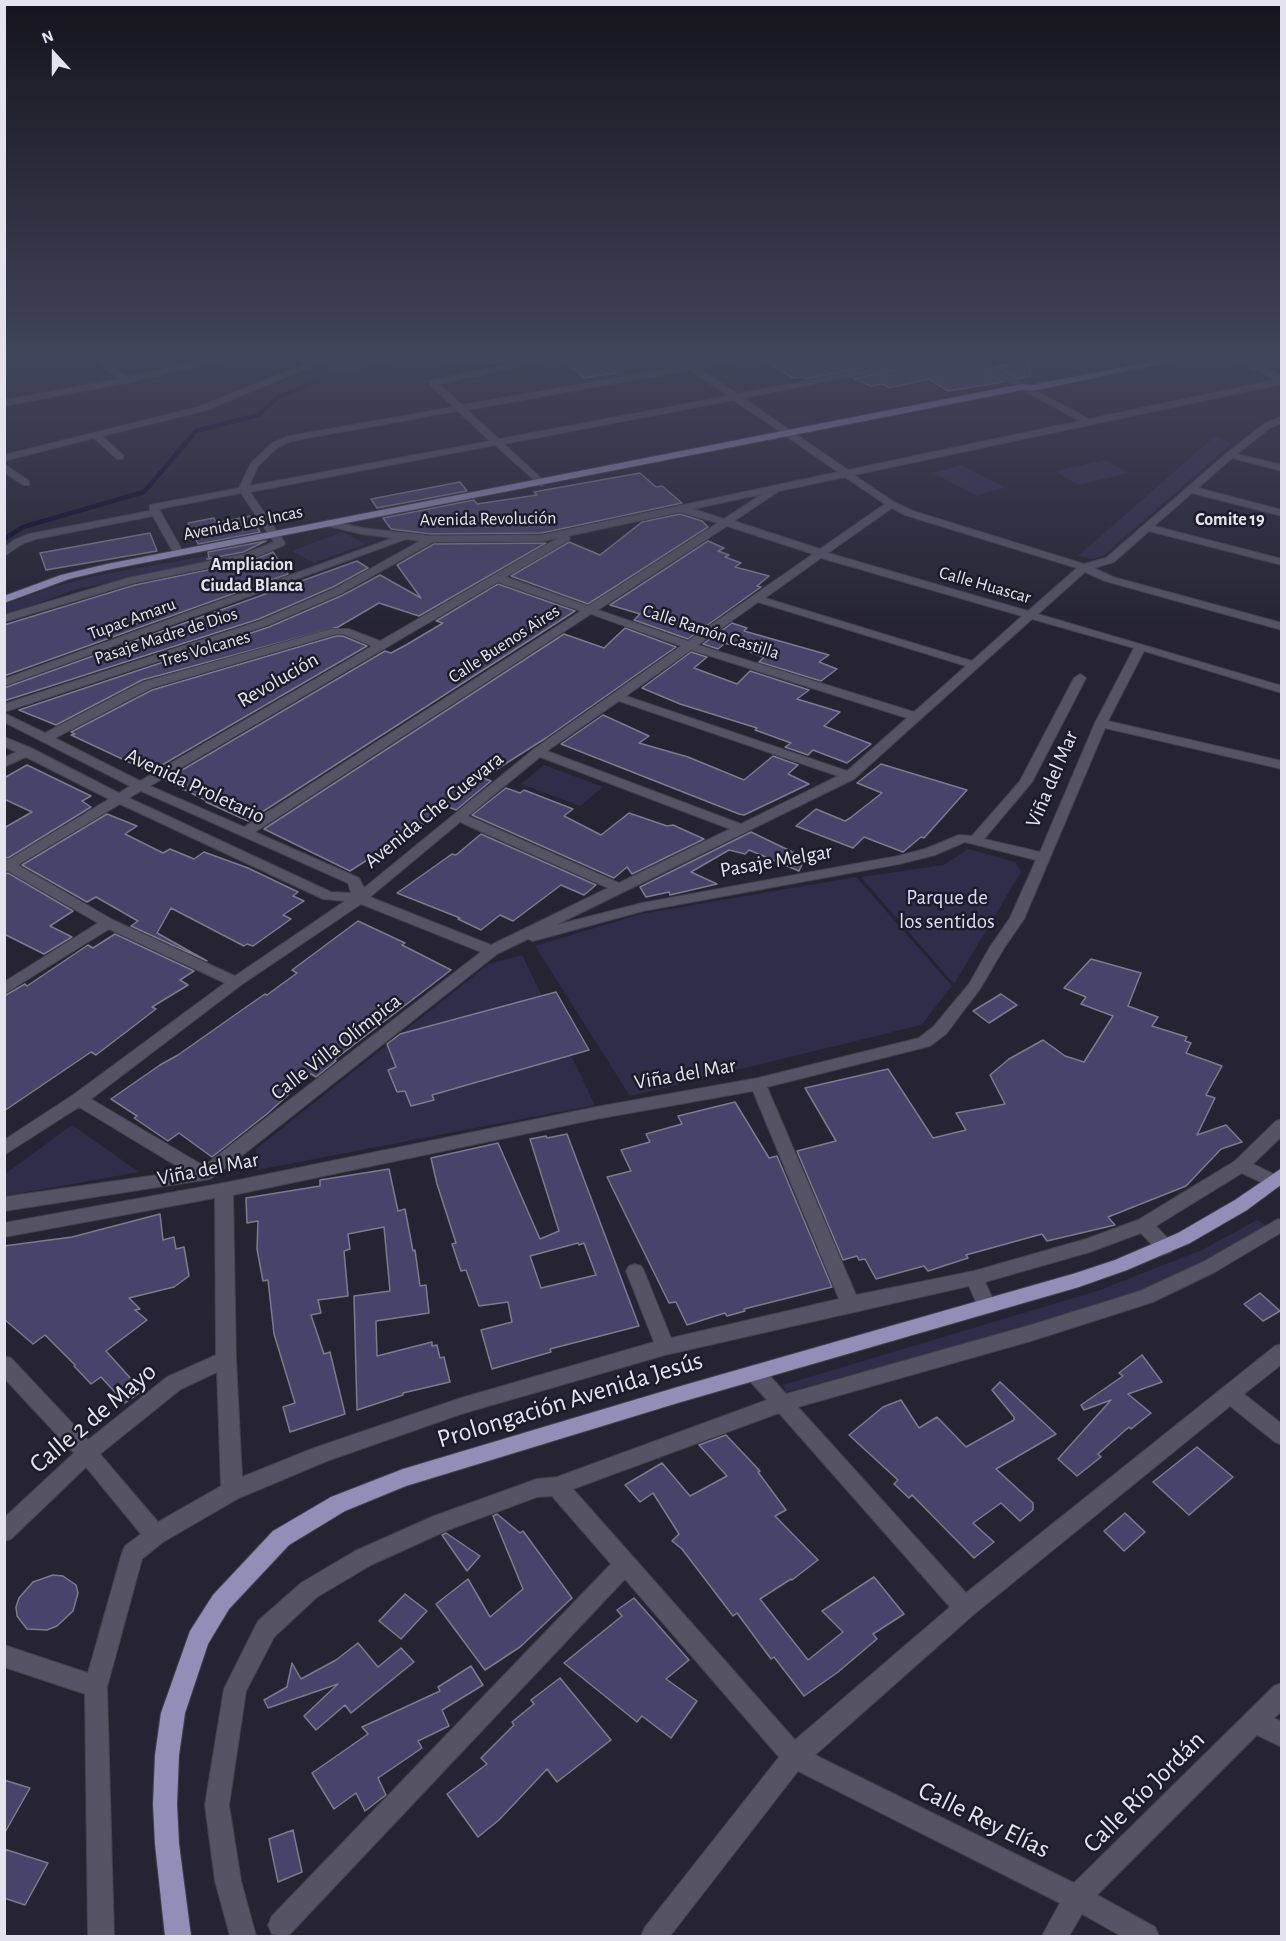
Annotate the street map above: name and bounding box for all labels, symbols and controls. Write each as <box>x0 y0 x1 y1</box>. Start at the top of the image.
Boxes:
north arrow <box>24 24 84 84</box>
text: N <box>39 28 56 47</box>
street label: Avenida Los Incas <box>181 501 305 545</box>
street label: Avenida Revolución <box>419 507 557 531</box>
district label: Comite 19 <box>1195 509 1265 531</box>
district label: Ampliacion Ciudad Blanca <box>201 554 303 596</box>
street label: Calle Huascar <box>936 562 1034 608</box>
street label: Tupac Amaru <box>85 593 179 645</box>
street label: Calle Buenos Aires <box>444 600 564 688</box>
street label: Calle Ramón Castilla <box>640 600 782 664</box>
street label: Pasaje Madre de Dios <box>92 603 240 669</box>
street label: Tres Volcanes <box>157 626 253 672</box>
street label: Revolución <box>233 647 323 713</box>
street label: Viña del Mar <box>1020 727 1084 831</box>
street label: Avenida Proletario <box>121 743 269 829</box>
street label: Avenida Che Guevara <box>359 746 509 874</box>
street label: Pasaje Melgar <box>718 839 834 883</box>
park label: Parque de los sentidos <box>899 885 995 935</box>
street label: Calle Villa Olímpica <box>266 988 406 1106</box>
street label: Viña del Mar <box>632 1053 738 1095</box>
street label: Viña del Mar <box>155 1147 261 1191</box>
street label: Prolongación Avenida Jesús <box>433 1345 707 1455</box>
street label: Calle 2 de Mayo <box>23 1356 163 1480</box>
street label: Calle Río Jordán <box>1077 1725 1211 1859</box>
street label: Calle Rey Elías <box>913 1775 1055 1865</box>

